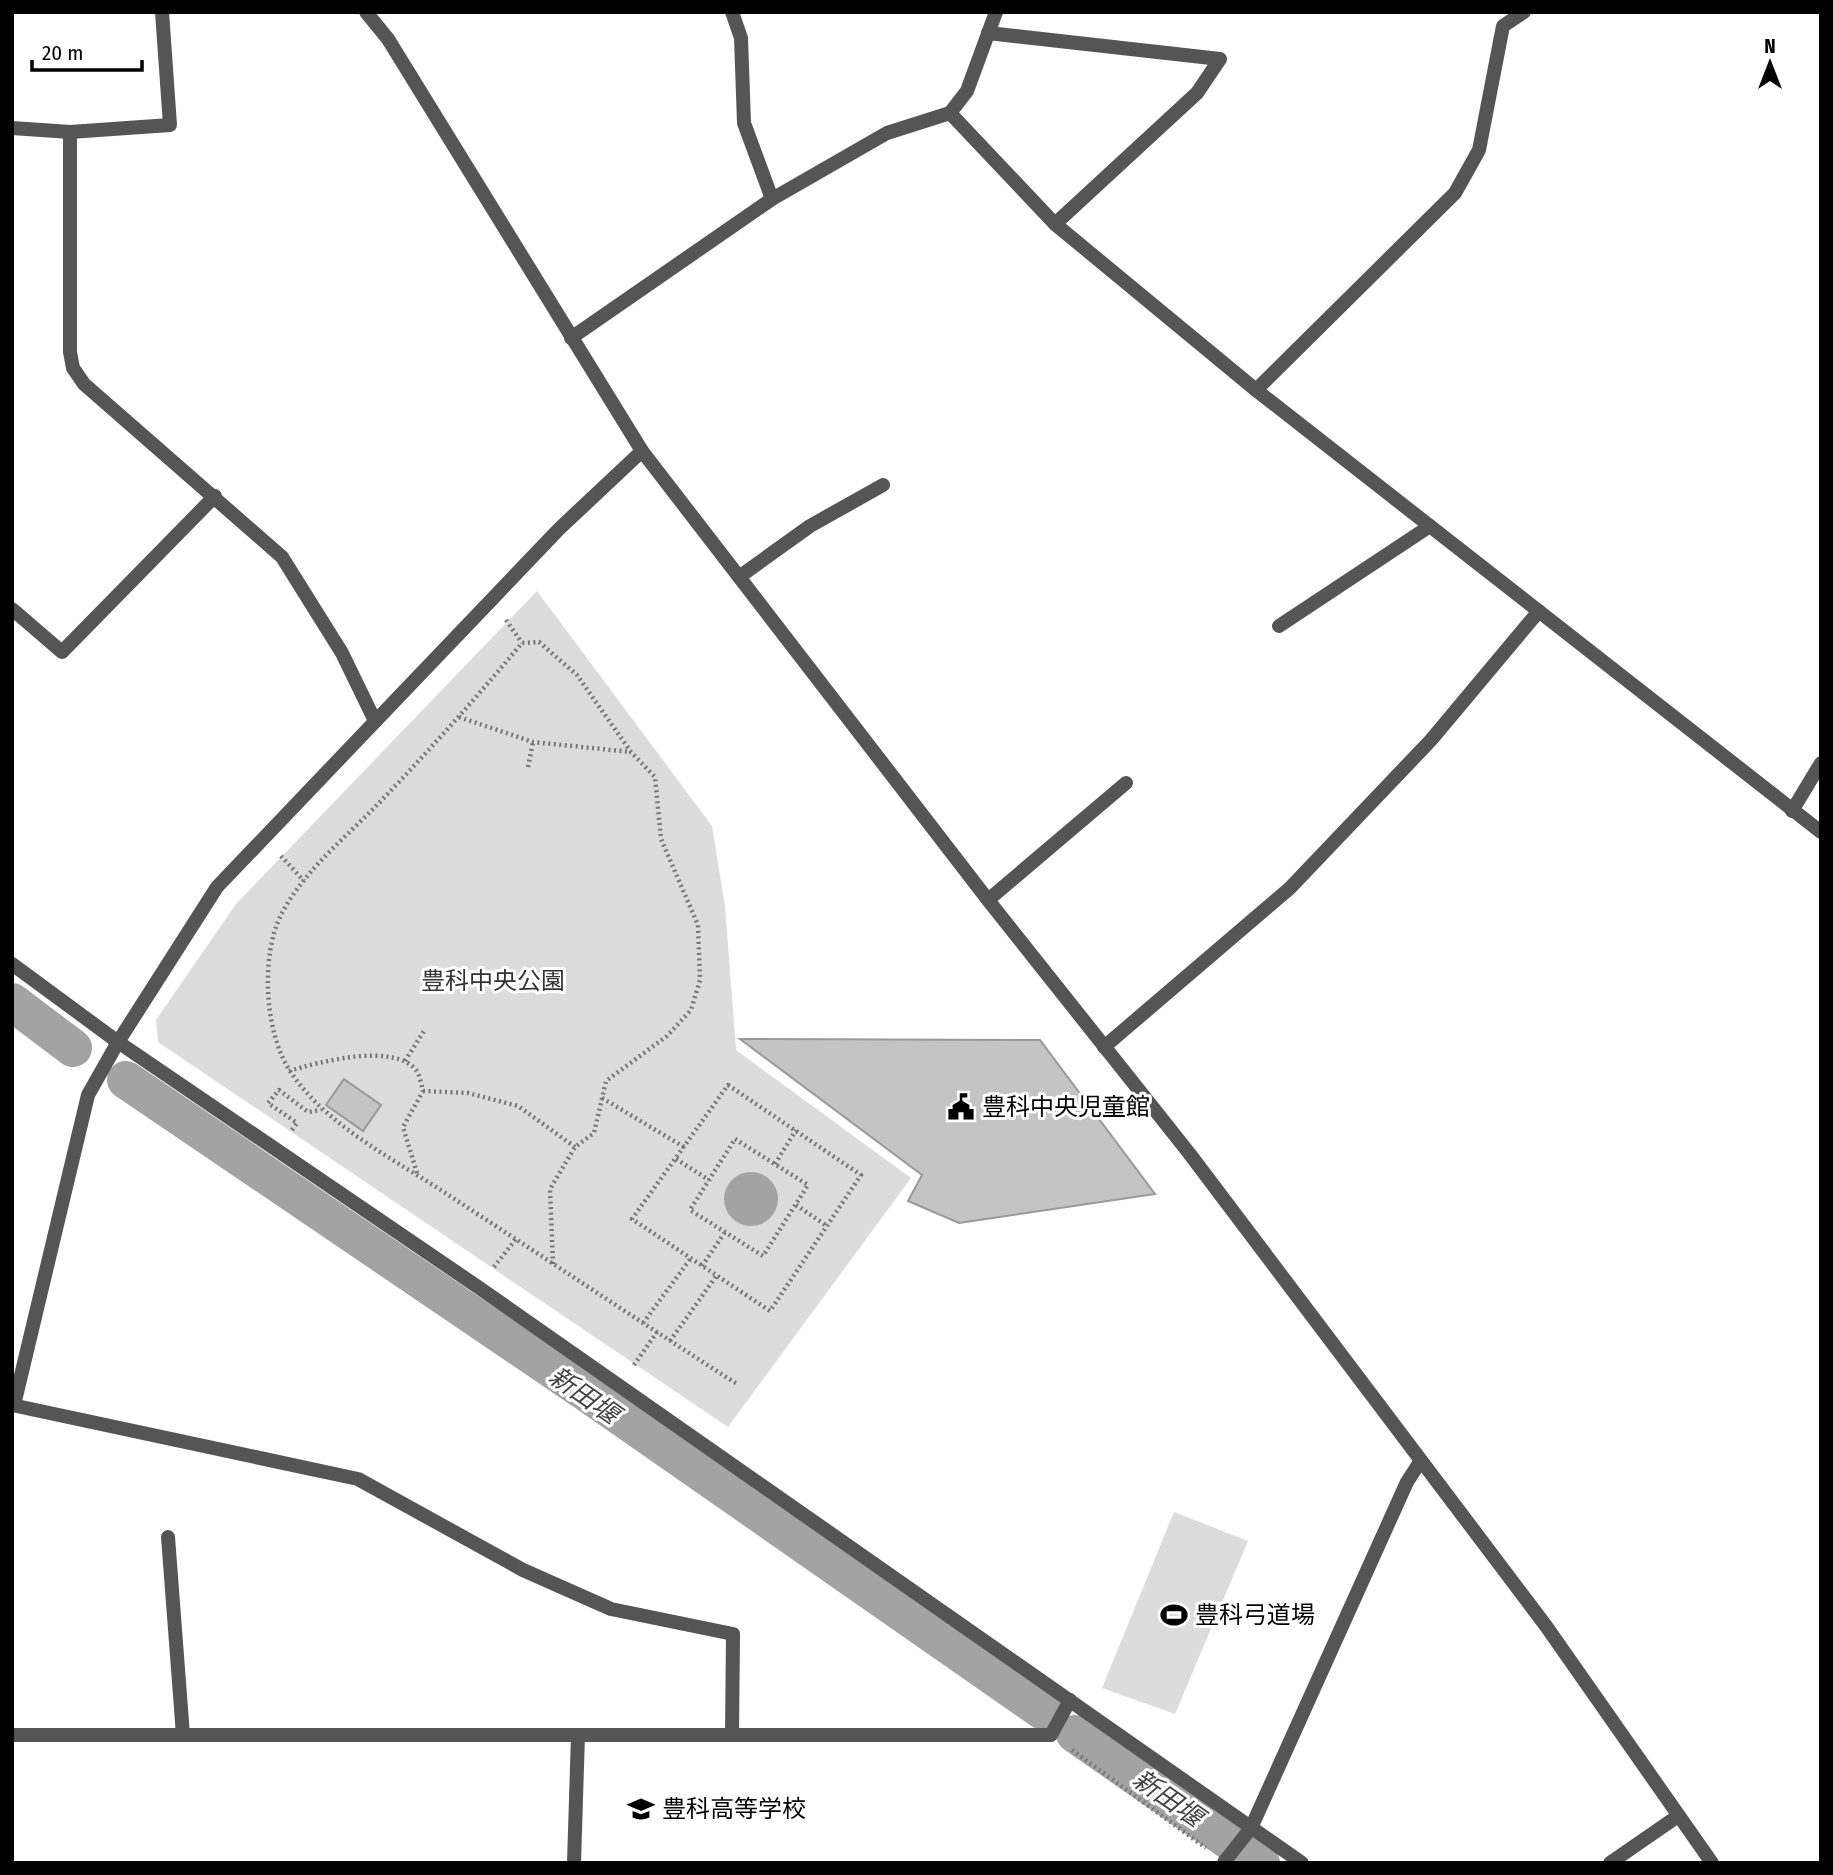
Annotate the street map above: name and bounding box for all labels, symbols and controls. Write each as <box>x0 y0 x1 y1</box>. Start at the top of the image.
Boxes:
scale bar <box>32 28 142 72</box>
north arrow <box>1735 28 1805 98</box>
text: N <box>1764 35 1776 58</box>
text: 20 m <box>42 40 83 66</box>
park label: 豊科中央公園 <box>421 967 565 995</box>
public building icon: 豊科中央児童館 <box>946 1092 976 1122</box>
place label: 豊科中央児童館 <box>982 1093 1150 1121</box>
water label: 新田堰 <box>543 1360 628 1433</box>
sports icon: 豊科弓道場 <box>1159 1600 1189 1630</box>
place label: 豊科弓道場 <box>1195 1601 1315 1629</box>
water label: 新田堰 <box>1127 1763 1212 1836</box>
school or university icon: 豊科高等学校 <box>626 1794 656 1824</box>
place label: 豊科高等学校 <box>662 1795 806 1823</box>

